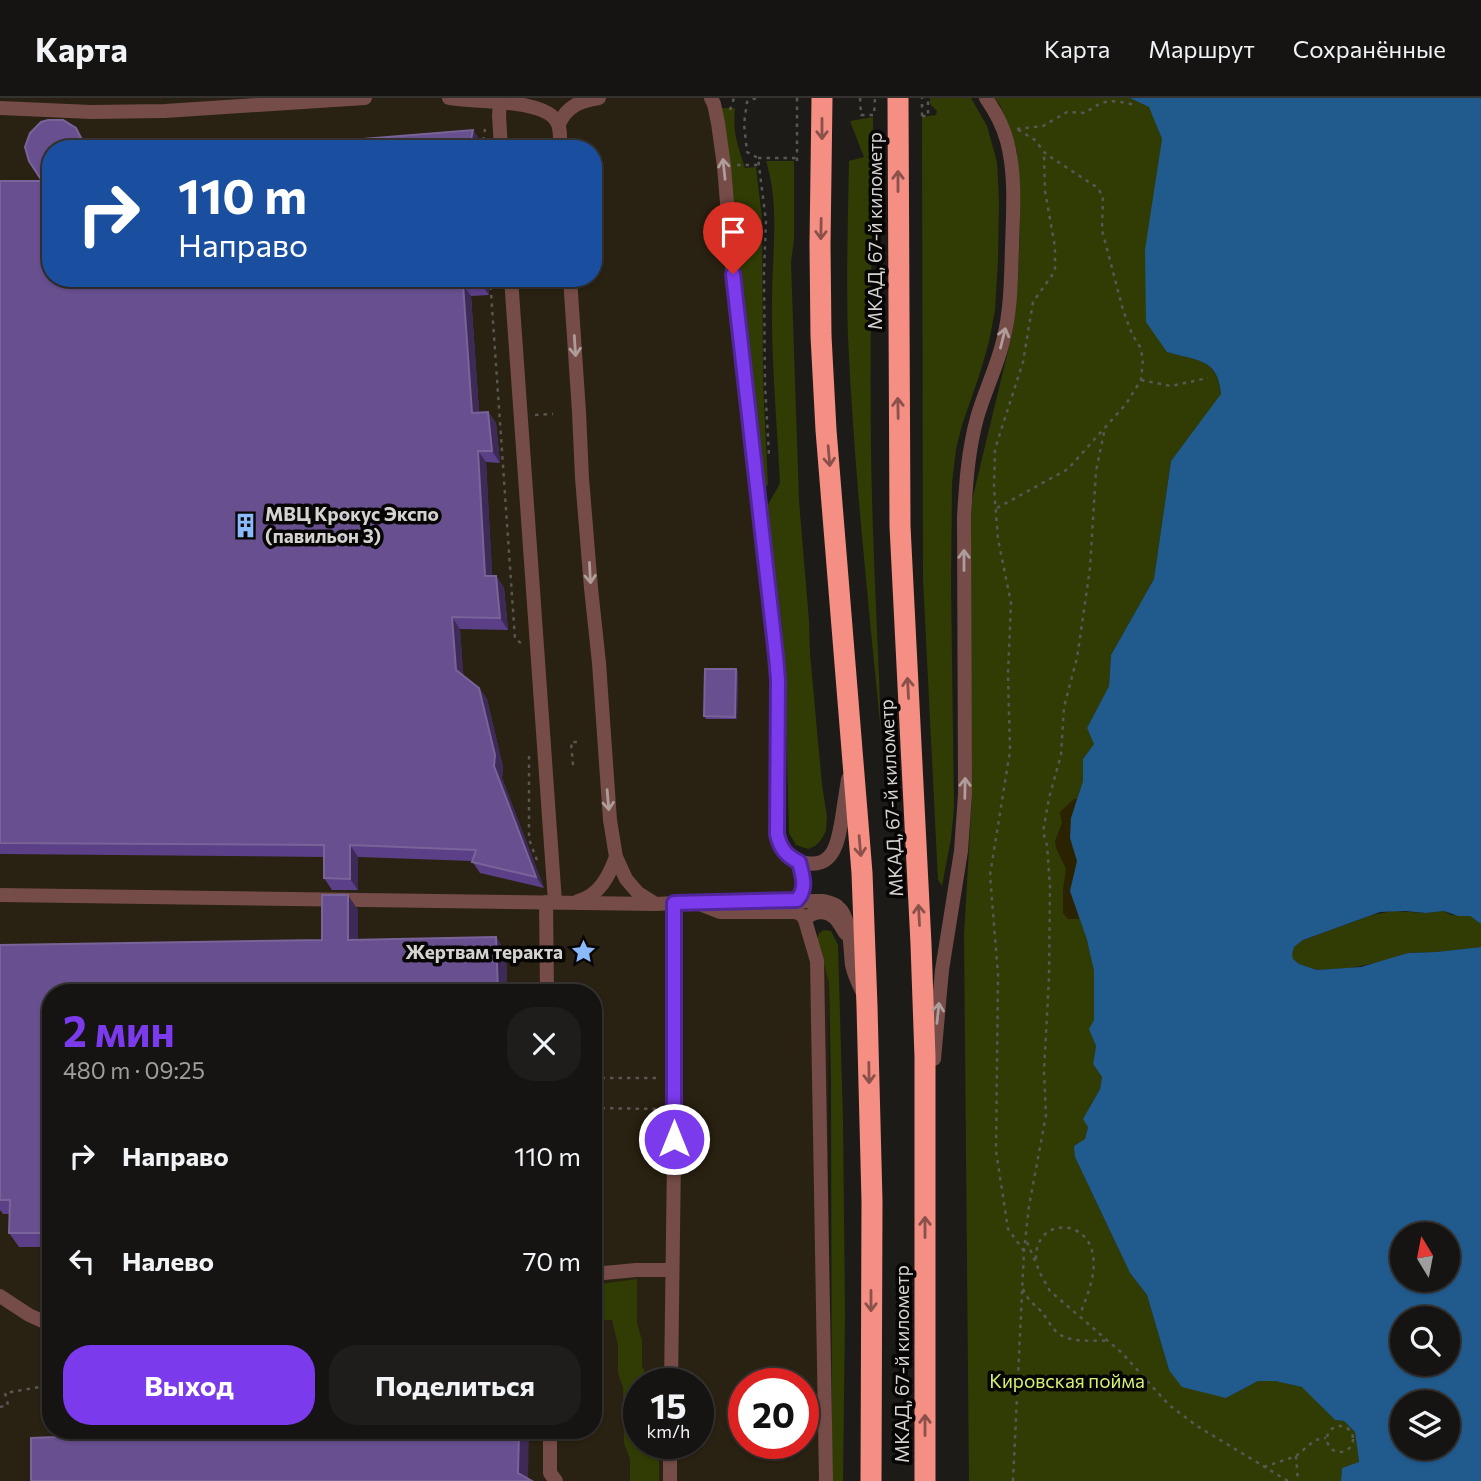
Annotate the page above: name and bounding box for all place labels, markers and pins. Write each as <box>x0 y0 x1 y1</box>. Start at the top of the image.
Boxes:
pin <box>703 202 763 274</box>
place label: МВЦ Крокус Экспо (павильон 3) <box>265 502 439 547</box>
building icon: МВЦ Крокус Экспо (павильон 3) <box>231 511 259 539</box>
place icon: Жертвам теракта <box>569 938 597 966</box>
place label: Жертвам теракта <box>405 940 563 963</box>

